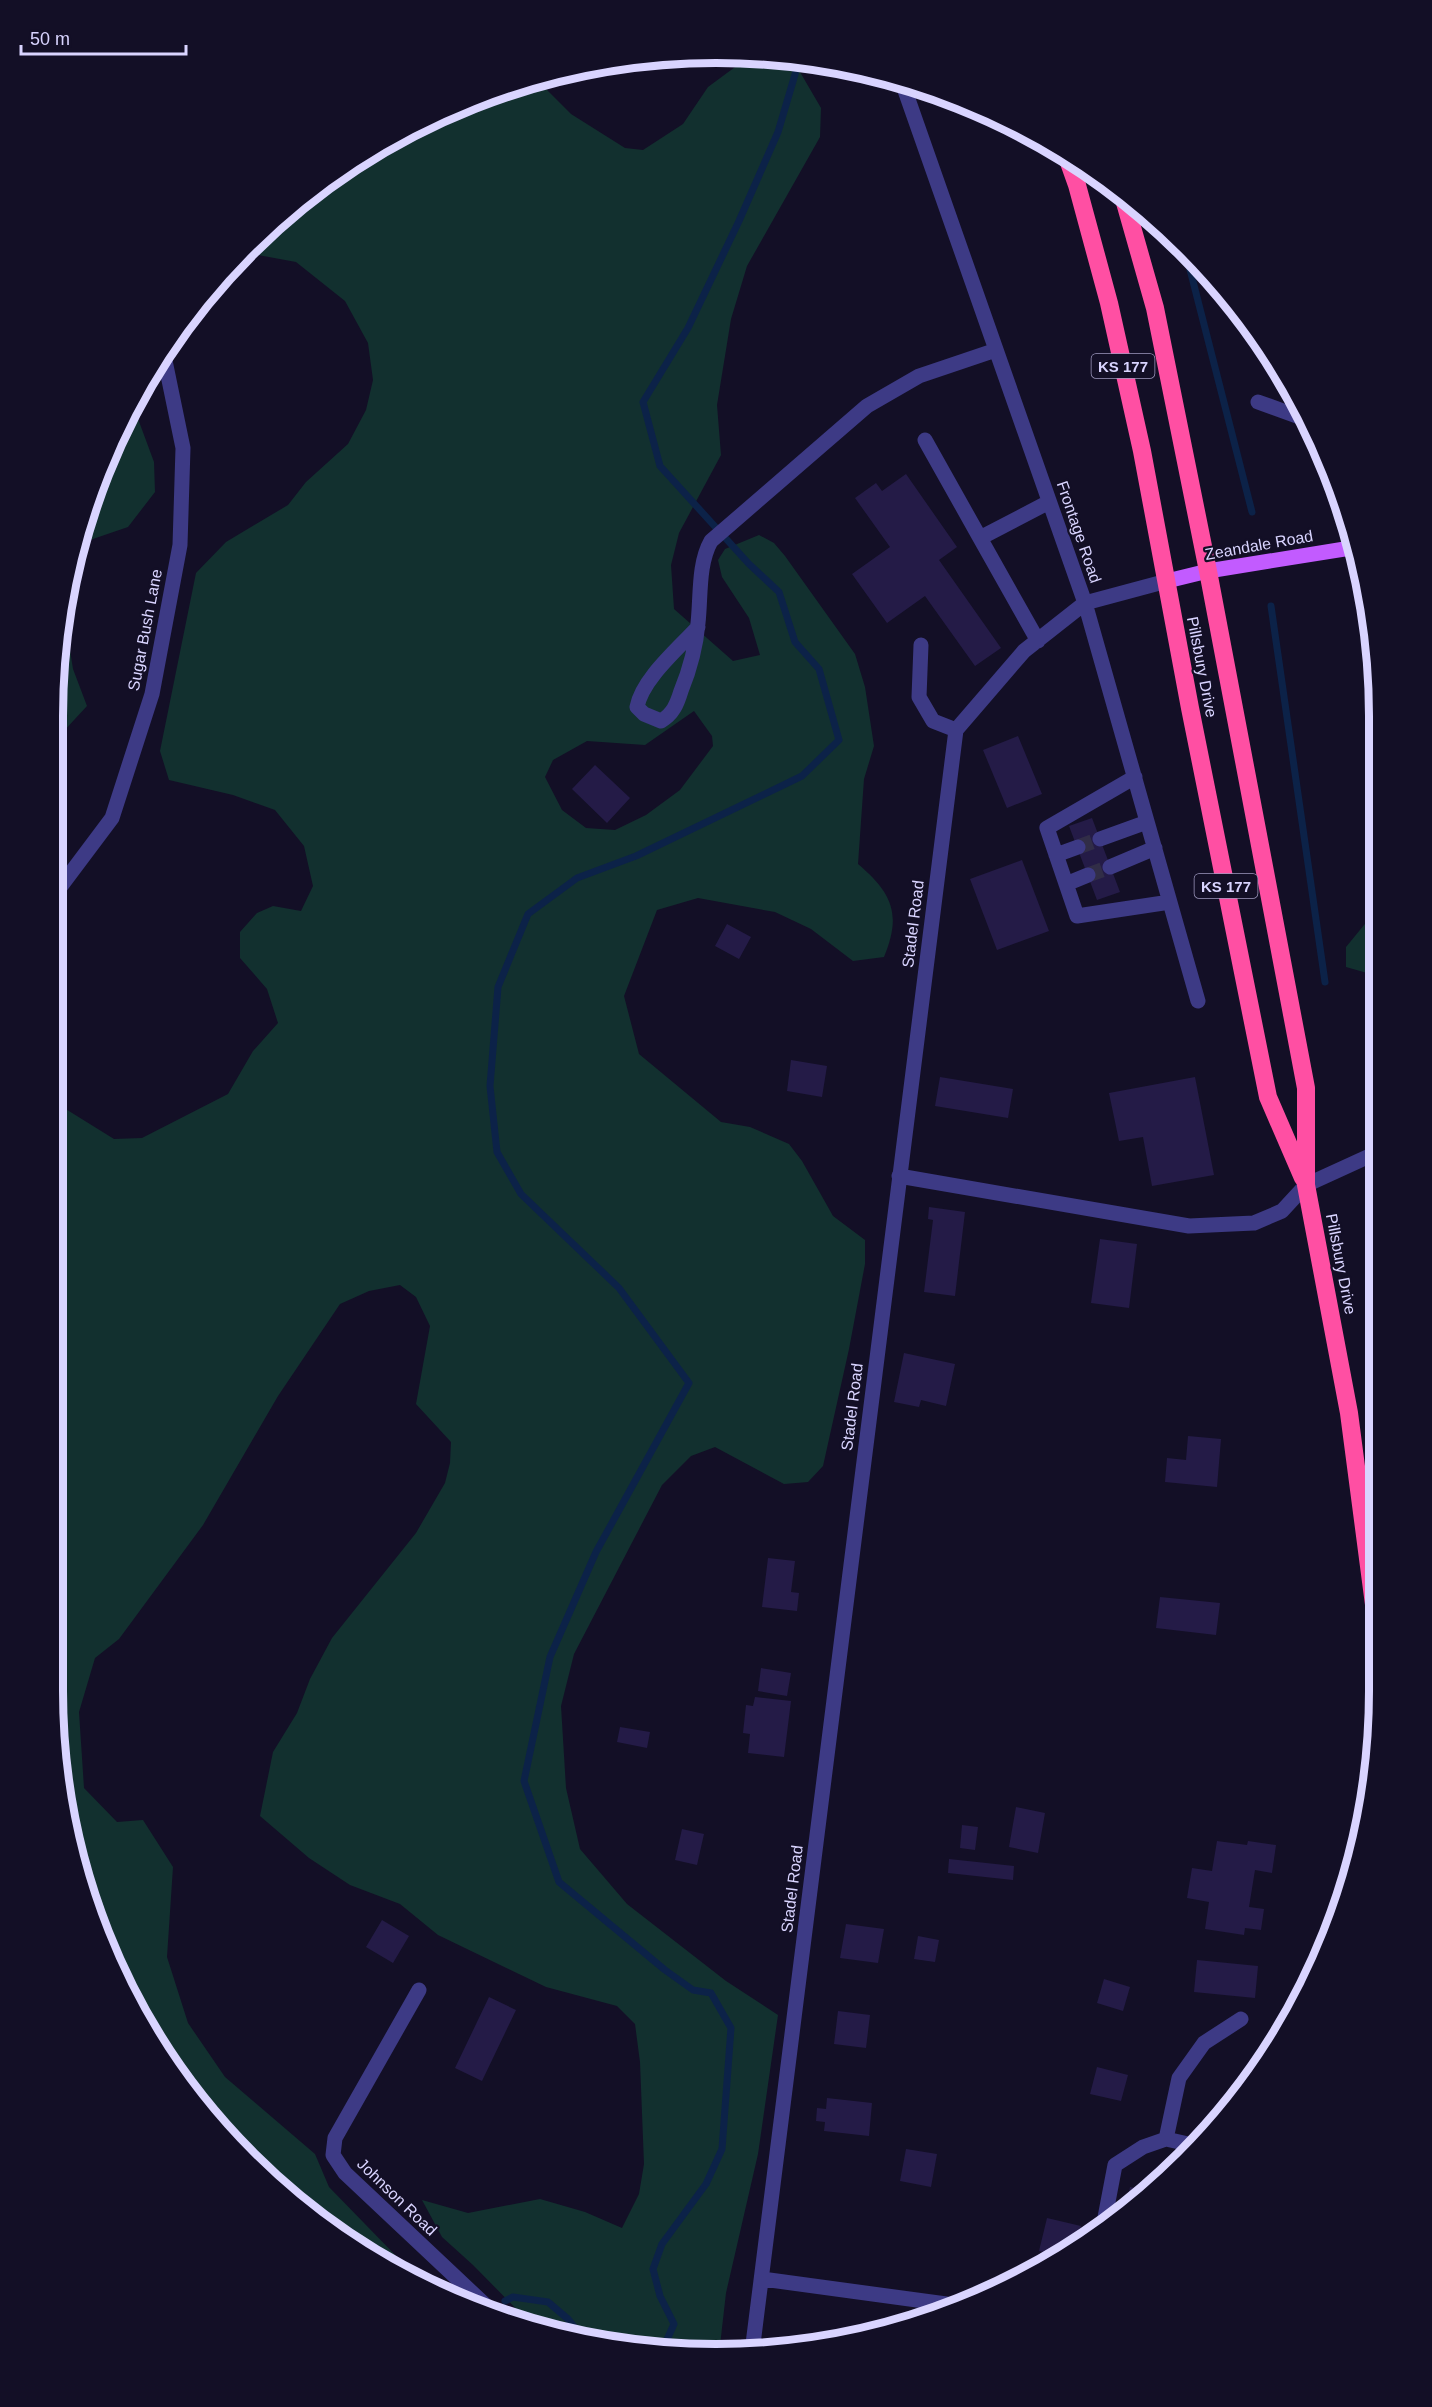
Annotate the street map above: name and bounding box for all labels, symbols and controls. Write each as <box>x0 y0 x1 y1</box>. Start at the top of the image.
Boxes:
scale bar <box>21 18 186 56</box>
text: 50 m <box>30 29 70 49</box>
road number: KS 177 <box>1092 354 1154 378</box>
street label: Frontage Road <box>1054 479 1104 585</box>
street label: Zeandale Road <box>1204 527 1314 563</box>
street label: Sugar Bush Lane <box>125 568 165 692</box>
street label: Pillsbury Drive <box>1184 615 1220 719</box>
road number: KS 177 <box>1194 874 1258 898</box>
street label: Stadel Road <box>899 879 927 969</box>
street label: Pillsbury Drive <box>1323 1212 1359 1316</box>
street label: Stadel Road <box>838 1362 866 1452</box>
street label: Stadel Road <box>778 1844 806 1934</box>
street label: Johnson Road <box>354 2155 440 2239</box>

